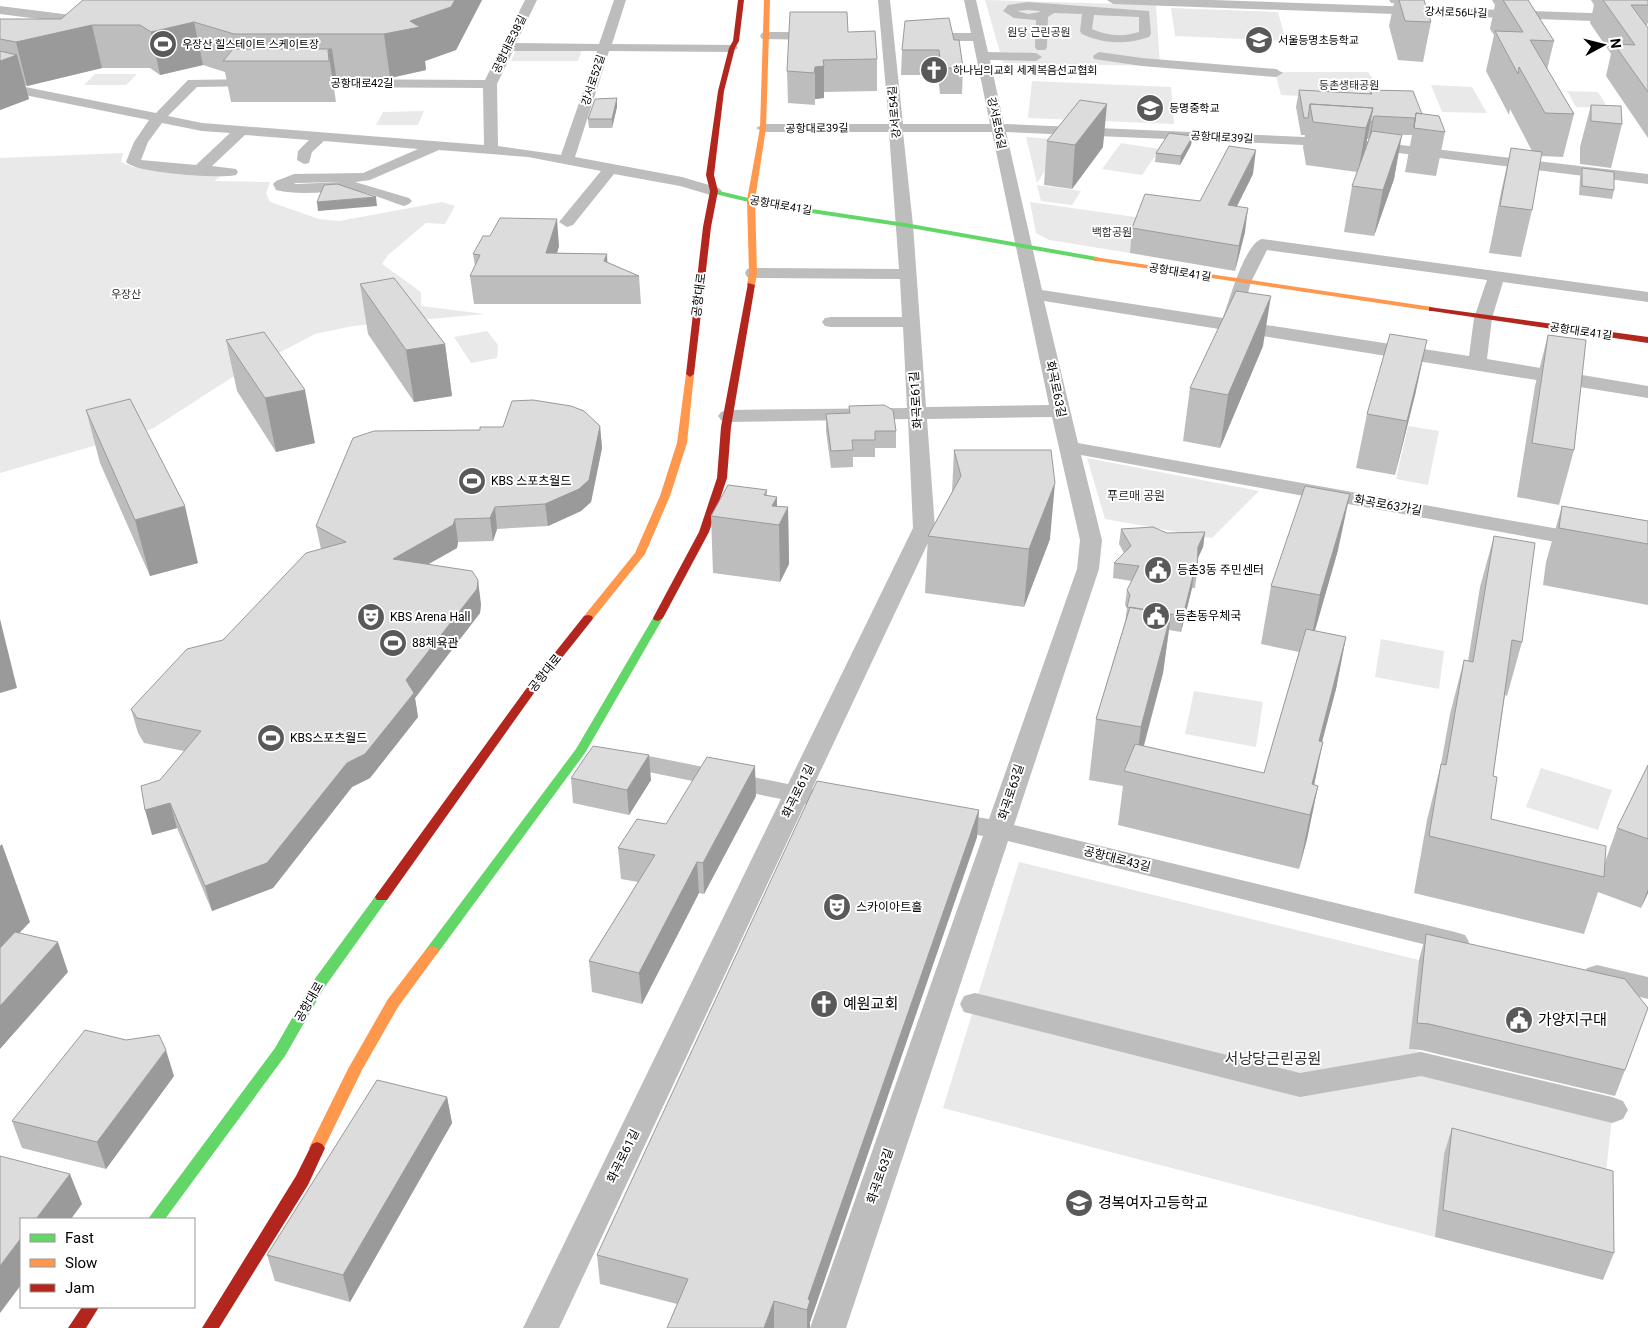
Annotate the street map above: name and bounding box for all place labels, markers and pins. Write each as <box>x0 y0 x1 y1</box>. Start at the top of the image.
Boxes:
school or university icon: 서울등명초등학교 <box>1244 25 1274 55</box>
sports icon: 우장산 힐스테이트 스케이트장 <box>148 29 178 59</box>
place label: 서울등명초등학교 <box>1278 34 1359 47</box>
place label: 우장산 힐스테이트 스케이트장 <box>182 38 319 51</box>
church icon: 하나님의교회 세계복음선교협회 <box>919 55 949 85</box>
place label: 하나님의교회 세계복음선교협회 <box>953 64 1097 77</box>
school or university icon: 등명중학교 <box>1135 93 1165 123</box>
place label: 등명중학교 <box>1169 102 1220 115</box>
sports icon: KBS 스포츠월드 <box>457 466 487 496</box>
place label: KBS 스포츠월드 <box>491 474 571 488</box>
public building icon: 등촌3동 주민센터 <box>1143 555 1173 585</box>
place label: 등촌3동 주민센터 <box>1177 563 1264 577</box>
public building icon: 등촌동우체국 <box>1141 601 1171 631</box>
theatre icon: KBS Arena Hall <box>356 602 386 632</box>
place label: 등촌동우체국 <box>1175 609 1241 623</box>
place label: KBS Arena Hall <box>390 610 470 624</box>
sports icon: 88체육관 <box>378 628 408 658</box>
place label: 88체육관 <box>412 636 459 650</box>
sports icon: KBS스포츠월드 <box>256 723 286 753</box>
place label: KBS스포츠월드 <box>290 731 367 745</box>
theatre icon: 스카이아트홀 <box>822 892 852 922</box>
place label: 스카이아트홀 <box>856 900 922 914</box>
church icon: 예원교회 <box>809 989 839 1019</box>
place label: 예원교회 <box>843 995 898 1013</box>
public building icon: 가양지구대 <box>1504 1005 1534 1035</box>
place label: 가양지구대 <box>1538 1011 1607 1029</box>
school or university icon: 경복여자고등학교 <box>1064 1188 1094 1218</box>
place label: 경복여자고등학교 <box>1098 1194 1208 1212</box>

